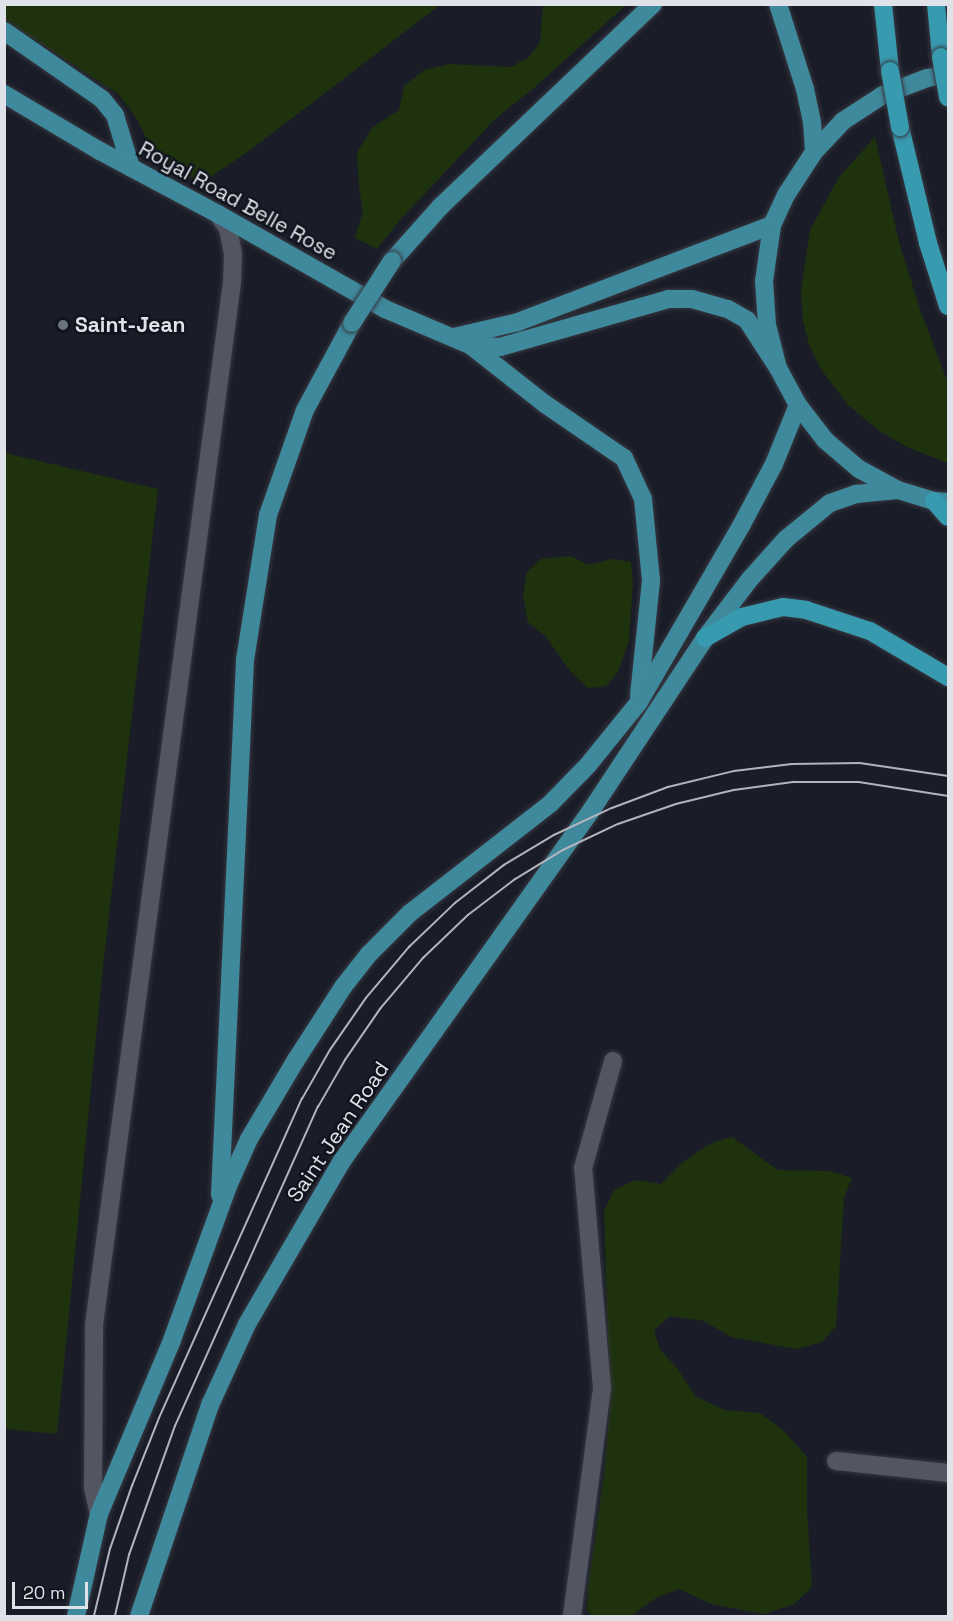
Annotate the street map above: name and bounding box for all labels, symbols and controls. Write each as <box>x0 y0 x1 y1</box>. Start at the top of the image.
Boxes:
street label: Royal Road Belle Rose <box>134 136 342 266</box>
place label: Saint-Jean <box>75 312 186 338</box>
marker: Saint-Jean <box>56 318 70 332</box>
street label: Saint Jean Road <box>282 1057 394 1207</box>
scale bar <box>15 1570 92 1608</box>
text: 20 m <box>23 1581 66 1604</box>

